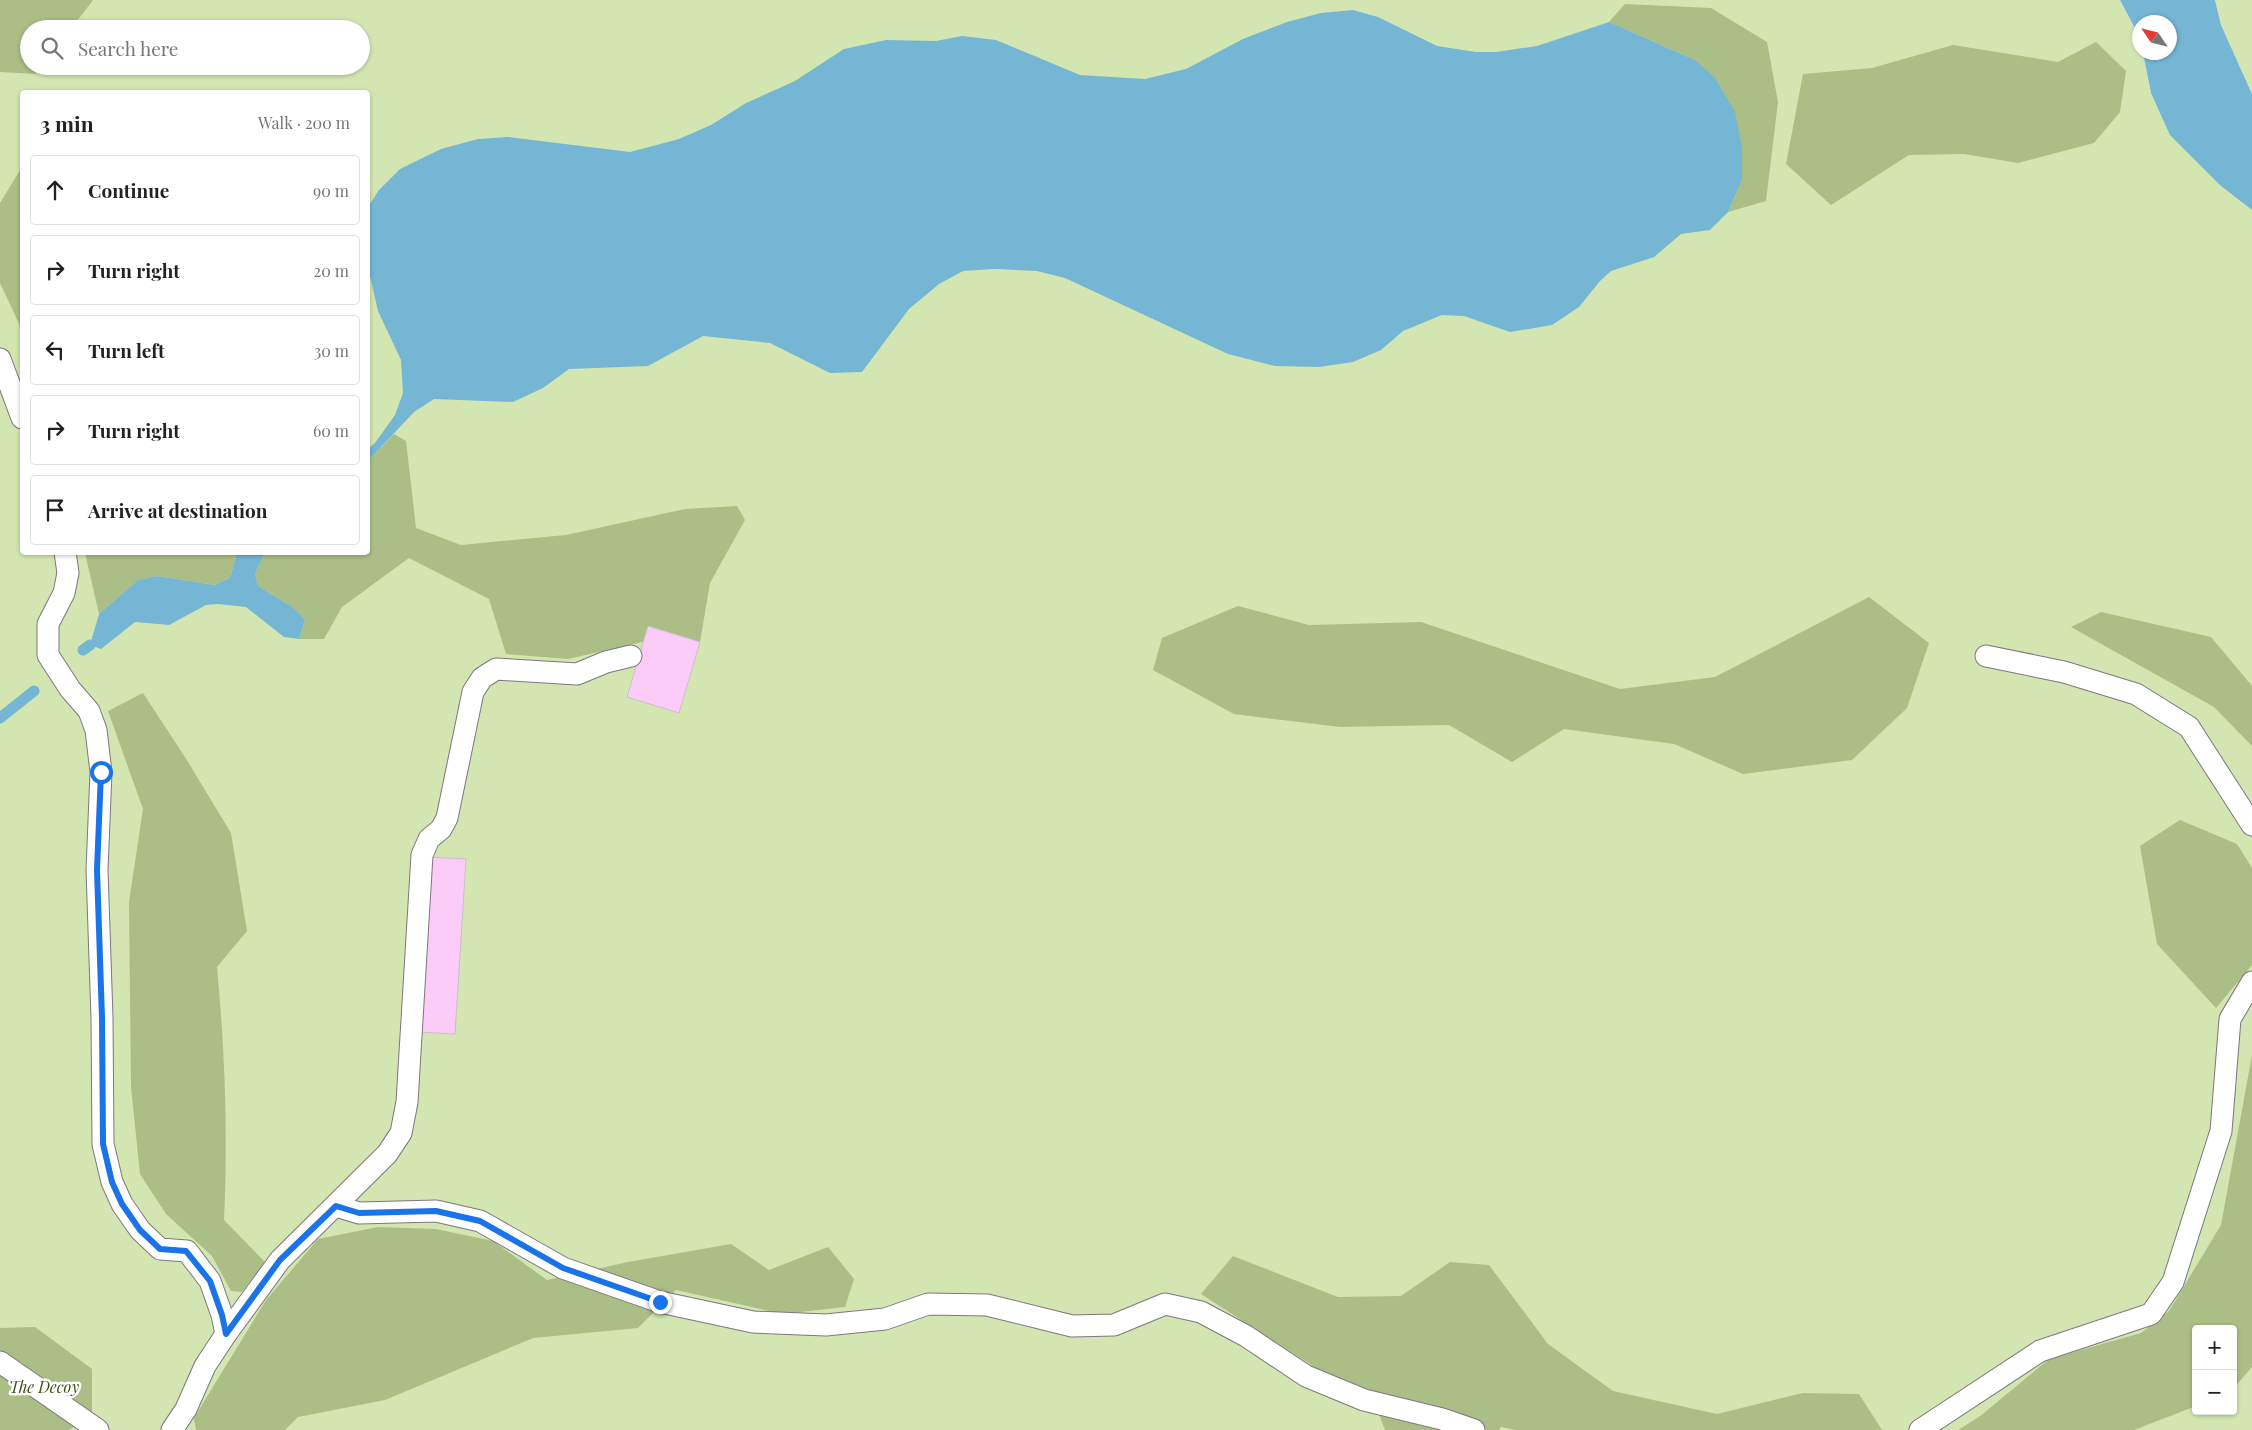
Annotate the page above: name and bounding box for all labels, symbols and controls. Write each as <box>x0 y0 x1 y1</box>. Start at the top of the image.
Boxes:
north arrow <box>2132 15 2177 60</box>
search box <box>20 20 370 75</box>
icon: search <box>38 34 66 62</box>
text: Search here <box>78 35 178 61</box>
text: 3 min <box>40 109 94 137</box>
text: Walk · 200 m <box>258 112 350 133</box>
icon: ahead <box>41 176 69 204</box>
text: Continue <box>88 177 169 203</box>
text: 90 m <box>313 180 349 201</box>
icon: right <box>41 256 69 284</box>
text: Turn right <box>88 257 180 283</box>
text: 20 m <box>314 260 349 281</box>
icon: left <box>41 336 69 364</box>
text: Turn left <box>88 337 165 363</box>
text: 30 m <box>314 340 349 361</box>
icon: right <box>41 416 69 444</box>
text: Turn right <box>88 417 180 443</box>
text: 60 m <box>313 420 349 441</box>
icon: arrive <box>41 496 69 524</box>
text: Arrive at destination <box>88 497 268 523</box>
route start <box>90 761 113 784</box>
route end <box>649 1291 672 1314</box>
map controls <box>2192 1325 2237 1415</box>
button: + <box>2192 1325 2237 1370</box>
button: − <box>2192 1370 2237 1415</box>
park label: The Decoy <box>9 1376 79 1397</box>

